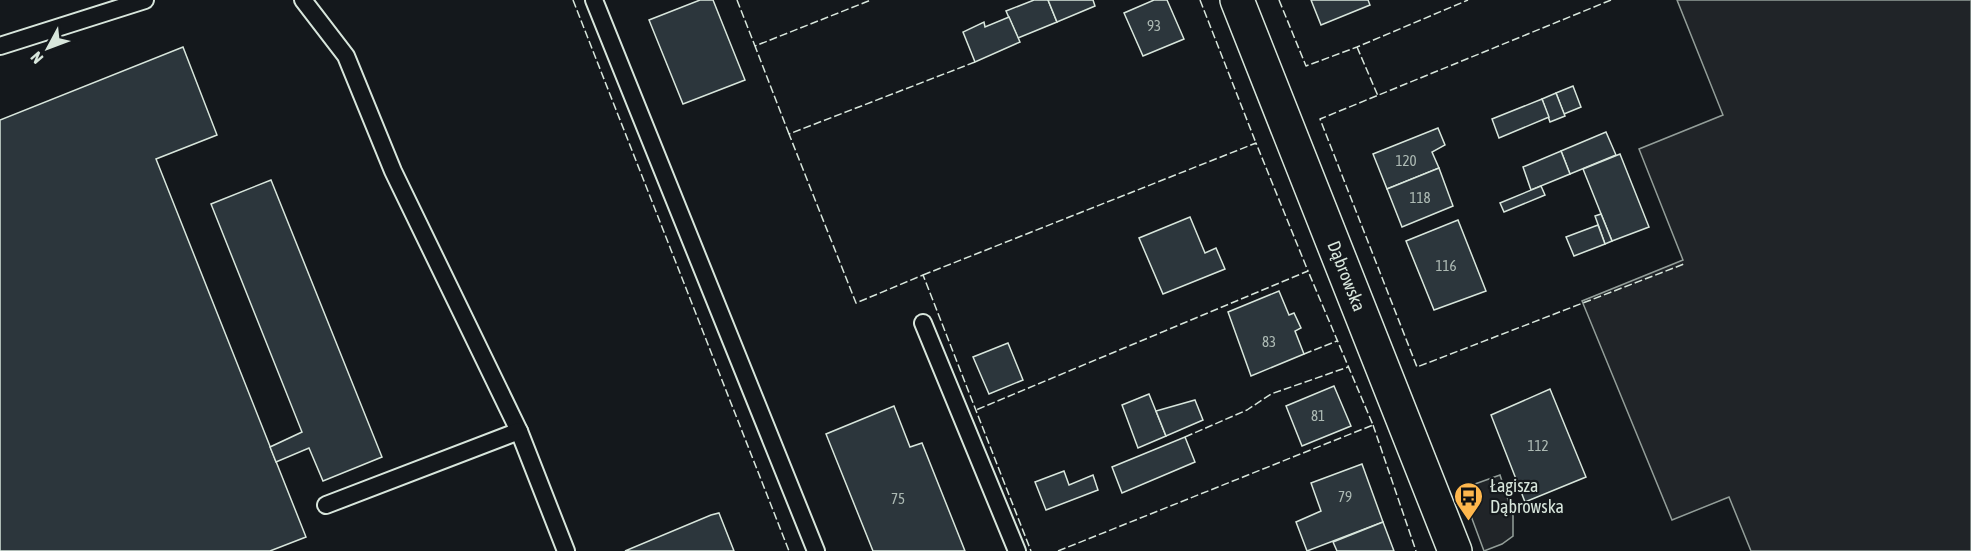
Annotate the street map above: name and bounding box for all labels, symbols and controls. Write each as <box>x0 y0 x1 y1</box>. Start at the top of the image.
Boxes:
house number: 93 <box>1147 17 1161 34</box>
north arrow <box>18 18 78 78</box>
text: N <box>27 48 47 67</box>
house number: 120 <box>1395 152 1417 169</box>
house number: 118 <box>1409 189 1431 206</box>
street label: Dąbrowska <box>1323 238 1370 314</box>
house number: 116 <box>1435 257 1457 274</box>
house number: 83 <box>1262 333 1276 350</box>
house number: 81 <box>1311 407 1325 424</box>
house number: 112 <box>1527 437 1549 454</box>
place label: Łagisza Dąbrowska <box>1490 475 1564 517</box>
bus stop icon: Łagisza Dąbrowska <box>1453 480 1485 522</box>
house number: 79 <box>1338 488 1352 505</box>
house number: 75 <box>891 490 905 507</box>

